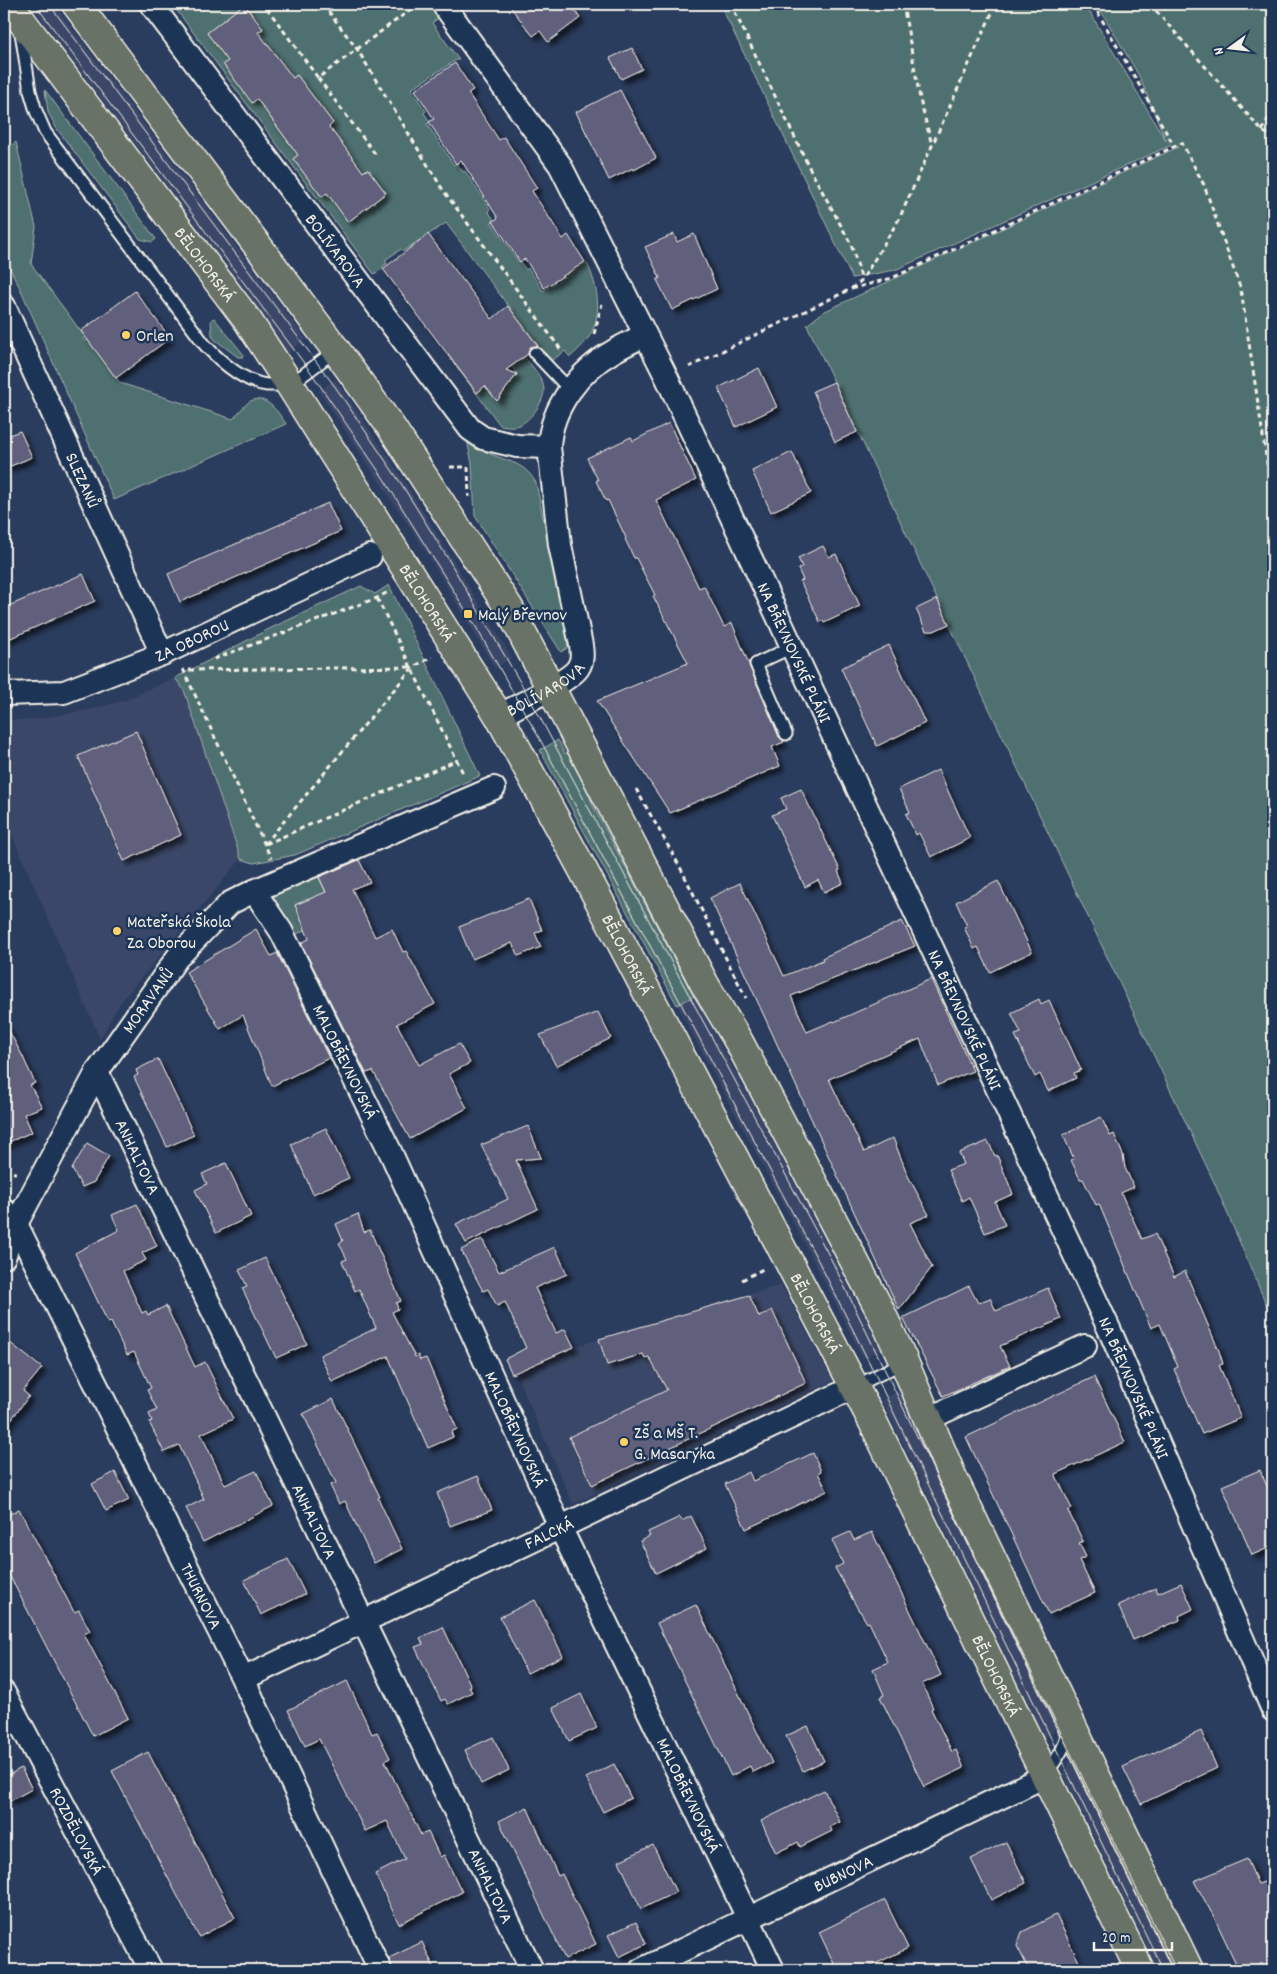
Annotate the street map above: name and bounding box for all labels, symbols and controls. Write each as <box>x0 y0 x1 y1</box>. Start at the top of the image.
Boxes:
north arrow <box>1204 22 1254 72</box>
text: N <box>1209 45 1230 57</box>
street label: BOLÍVAROVA <box>298 209 370 294</box>
street label: BĚLOHORSKÁ <box>167 223 240 309</box>
place label: Orlen <box>136 325 174 350</box>
marker: Orlen <box>120 329 132 341</box>
street label: SLEZANŮ <box>57 449 104 513</box>
street label: BĚLOHORSKÁ <box>391 560 460 648</box>
street label: NA BŘEVNOVSKÉ PLÁNI <box>749 579 836 728</box>
place label: Malý Břevnov <box>478 604 568 629</box>
marker: Malý Břevnov <box>462 608 474 620</box>
street label: ZA OBOROU <box>152 614 234 670</box>
street label: BOLÍVAROVA <box>503 658 593 725</box>
place label: Mateřská Škola Za Oborou <box>127 911 231 957</box>
street label: BĚLOHORSKÁ <box>594 911 657 1001</box>
marker: Mateřská Škola Za Oborou <box>111 925 123 937</box>
street label: NA BŘEVNOVSKÉ PLÁNI <box>920 946 1007 1095</box>
street label: MORAVANŮ <box>118 964 181 1040</box>
street label: MALOBŘEVNOVSKÁ <box>304 1001 382 1124</box>
street label: ANHALTOVA <box>107 1116 165 1200</box>
street label: BĚLOHORSKÁ <box>782 1269 845 1359</box>
street label: NA BŘEVNOVSKÉ PLÁNI <box>1090 1314 1174 1464</box>
street label: MALOBŘEVNOVSKÁ <box>476 1368 551 1492</box>
place label: ZŠ a MŠ T. G. Masaryka <box>634 1422 716 1468</box>
marker: ZŠ a MŠ T. G. Masaryka <box>618 1436 630 1448</box>
street label: ANHALTOVA <box>283 1480 341 1564</box>
street label: FALCKÁ <box>521 1513 579 1558</box>
street label: THURNOVA <box>172 1559 227 1635</box>
street label: BĚLOHORSKÁ <box>964 1631 1025 1722</box>
street label: MALOBŘEVNOVSKÁ <box>648 1734 725 1858</box>
street label: ROZDĚLOVSKÁ <box>41 1783 109 1880</box>
street label: ANHALTOVA <box>460 1845 518 1929</box>
street label: BUBNOVA <box>810 1850 878 1900</box>
scale bar <box>1094 1919 1172 1951</box>
text: 20 m <box>1102 1928 1130 1950</box>

